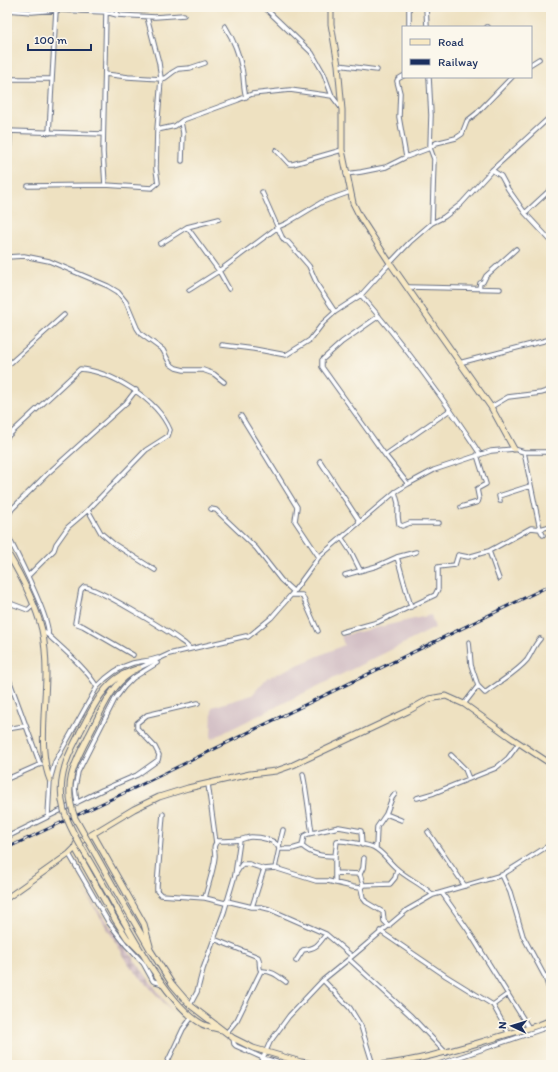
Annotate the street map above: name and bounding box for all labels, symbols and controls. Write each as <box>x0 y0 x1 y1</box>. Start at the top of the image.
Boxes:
scale bar <box>28 26 91 52</box>
legend <box>402 26 532 78</box>
text: 100 m <box>34 33 67 47</box>
text: Road <box>438 35 464 49</box>
text: Railway <box>438 55 478 69</box>
north arrow <box>492 1006 532 1046</box>
text: N <box>496 1021 509 1030</box>

